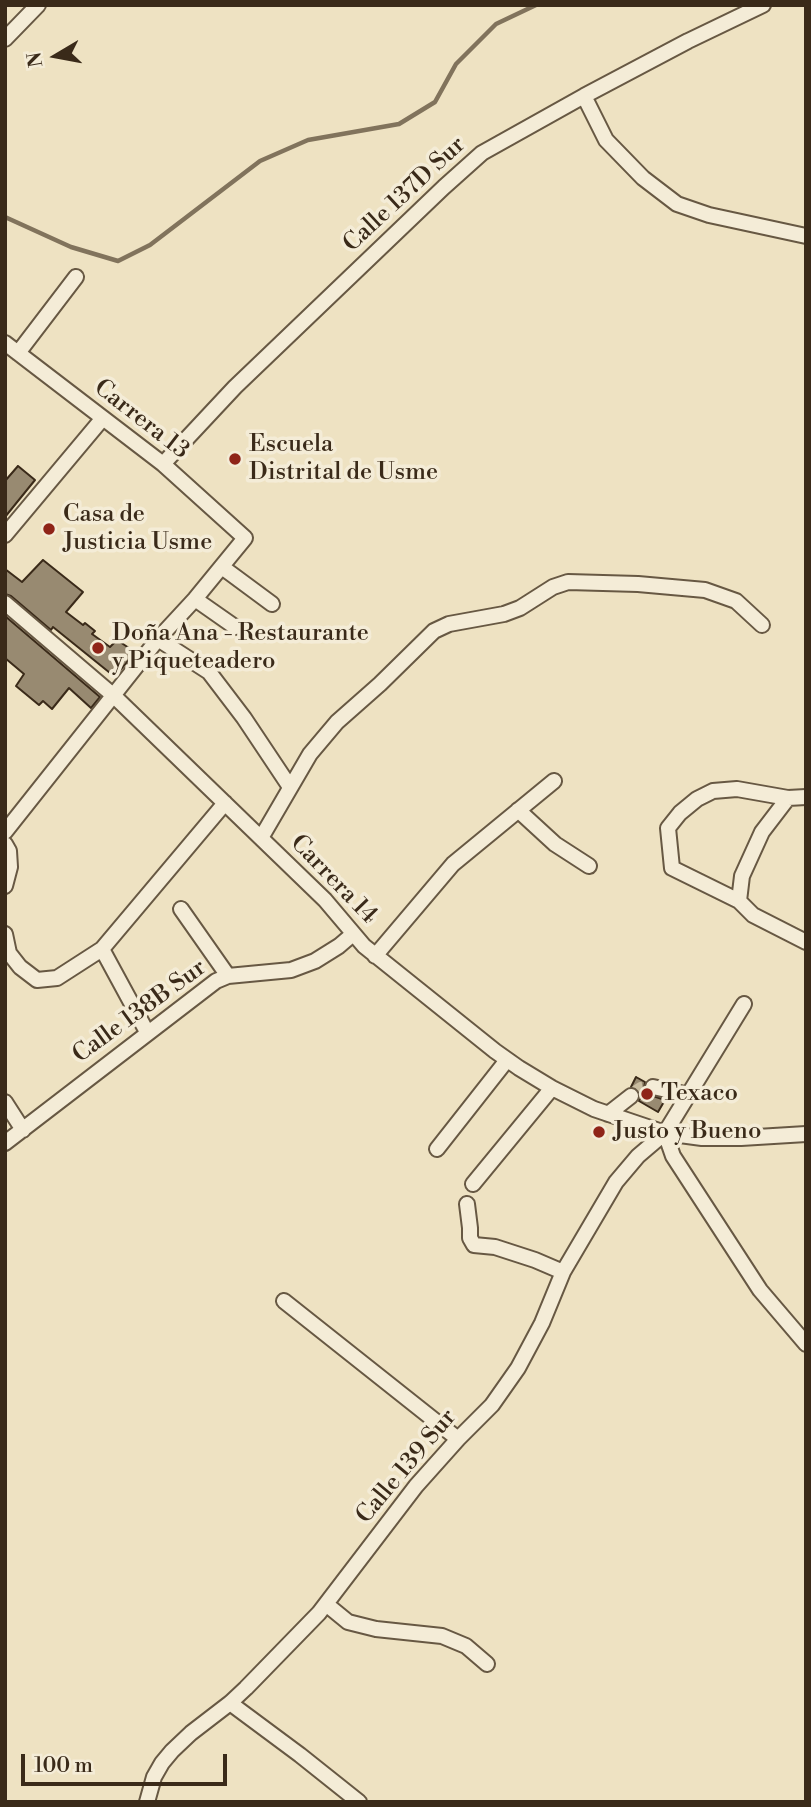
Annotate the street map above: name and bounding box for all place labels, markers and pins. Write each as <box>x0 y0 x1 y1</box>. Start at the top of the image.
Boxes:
place label: Escuela Distrital de Usme <box>249 431 438 487</box>
marker: Escuela Distrital de Usme <box>227 451 243 467</box>
place label: Casa de Justicia Usme <box>63 501 212 557</box>
marker: Casa de Justicia Usme <box>41 521 57 537</box>
place label: Doña Ana - Restaurante y Piqueteadero <box>112 620 369 676</box>
marker: Doña Ana - Restaurante y Piqueteadero <box>90 640 106 656</box>
place label: Texaco <box>661 1080 738 1108</box>
marker: Texaco <box>639 1086 655 1102</box>
place label: Justo y Bueno <box>613 1118 761 1146</box>
marker: Justo y Bueno <box>591 1124 607 1140</box>

